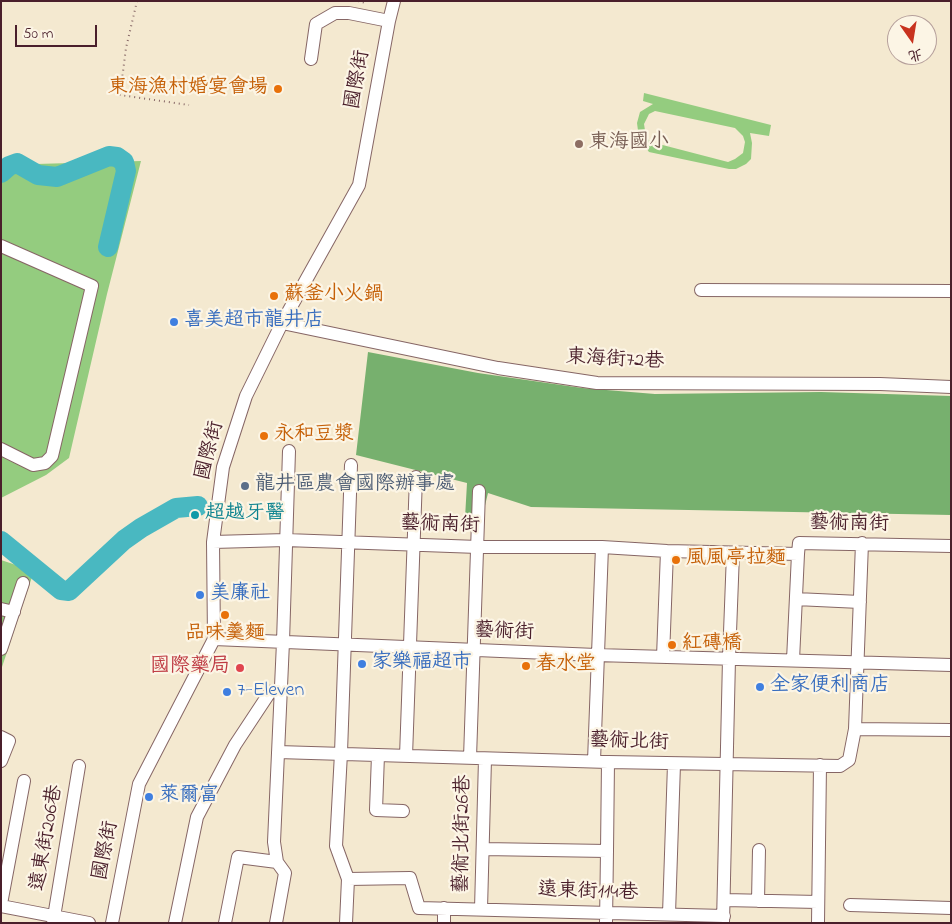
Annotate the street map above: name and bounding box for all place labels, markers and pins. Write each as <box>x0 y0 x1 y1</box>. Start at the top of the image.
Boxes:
place label: 東海漁村婚宴會場 <box>108 77 268 101</box>
marker: 東海漁村婚宴會場 <box>272 83 284 95</box>
place label: 東海國小 <box>589 132 669 156</box>
marker: 東海國小 <box>573 138 585 150</box>
place label: 蘇釜小火鍋 <box>284 284 384 308</box>
marker: 蘇釜小火鍋 <box>268 290 280 302</box>
place label: 喜美超市龍井店 <box>184 310 324 334</box>
marker: 喜美超市龍井店 <box>168 316 180 328</box>
place label: 永和豆漿 <box>274 424 354 448</box>
marker: 永和豆漿 <box>258 430 270 442</box>
place label: 龍井區農會國際辦事處 <box>255 474 455 498</box>
marker: 龍井區農會國際辦事處 <box>239 480 251 492</box>
place label: 超越牙醫 <box>205 503 285 527</box>
marker: 超越牙醫 <box>189 509 201 521</box>
place label: 風風亭拉麵 <box>686 548 786 572</box>
marker: 風風亭拉麵 <box>670 554 682 566</box>
place label: 美廉社 <box>210 583 270 607</box>
marker: 美廉社 <box>194 589 206 601</box>
marker: 品味羹麵 <box>219 609 231 621</box>
place label: 品味羹麵 <box>185 623 265 647</box>
place label: 紅磚橋 <box>682 633 742 657</box>
marker: 紅磚橋 <box>666 639 678 651</box>
place label: 家樂福超市 <box>372 652 472 676</box>
place label: 春水堂 <box>536 654 596 678</box>
place label: 國際藥局 <box>150 656 230 680</box>
marker: 家樂福超市 <box>356 658 368 670</box>
marker: 春水堂 <box>520 660 532 672</box>
marker: 國際藥局 <box>234 662 246 674</box>
place label: 全家便利商店 <box>770 675 890 699</box>
place label: 7-Eleven <box>237 680 304 704</box>
marker: 全家便利商店 <box>754 681 766 693</box>
marker: 7-Eleven <box>221 686 233 698</box>
place label: 萊爾富 <box>159 785 219 809</box>
marker: 萊爾富 <box>143 791 155 803</box>

